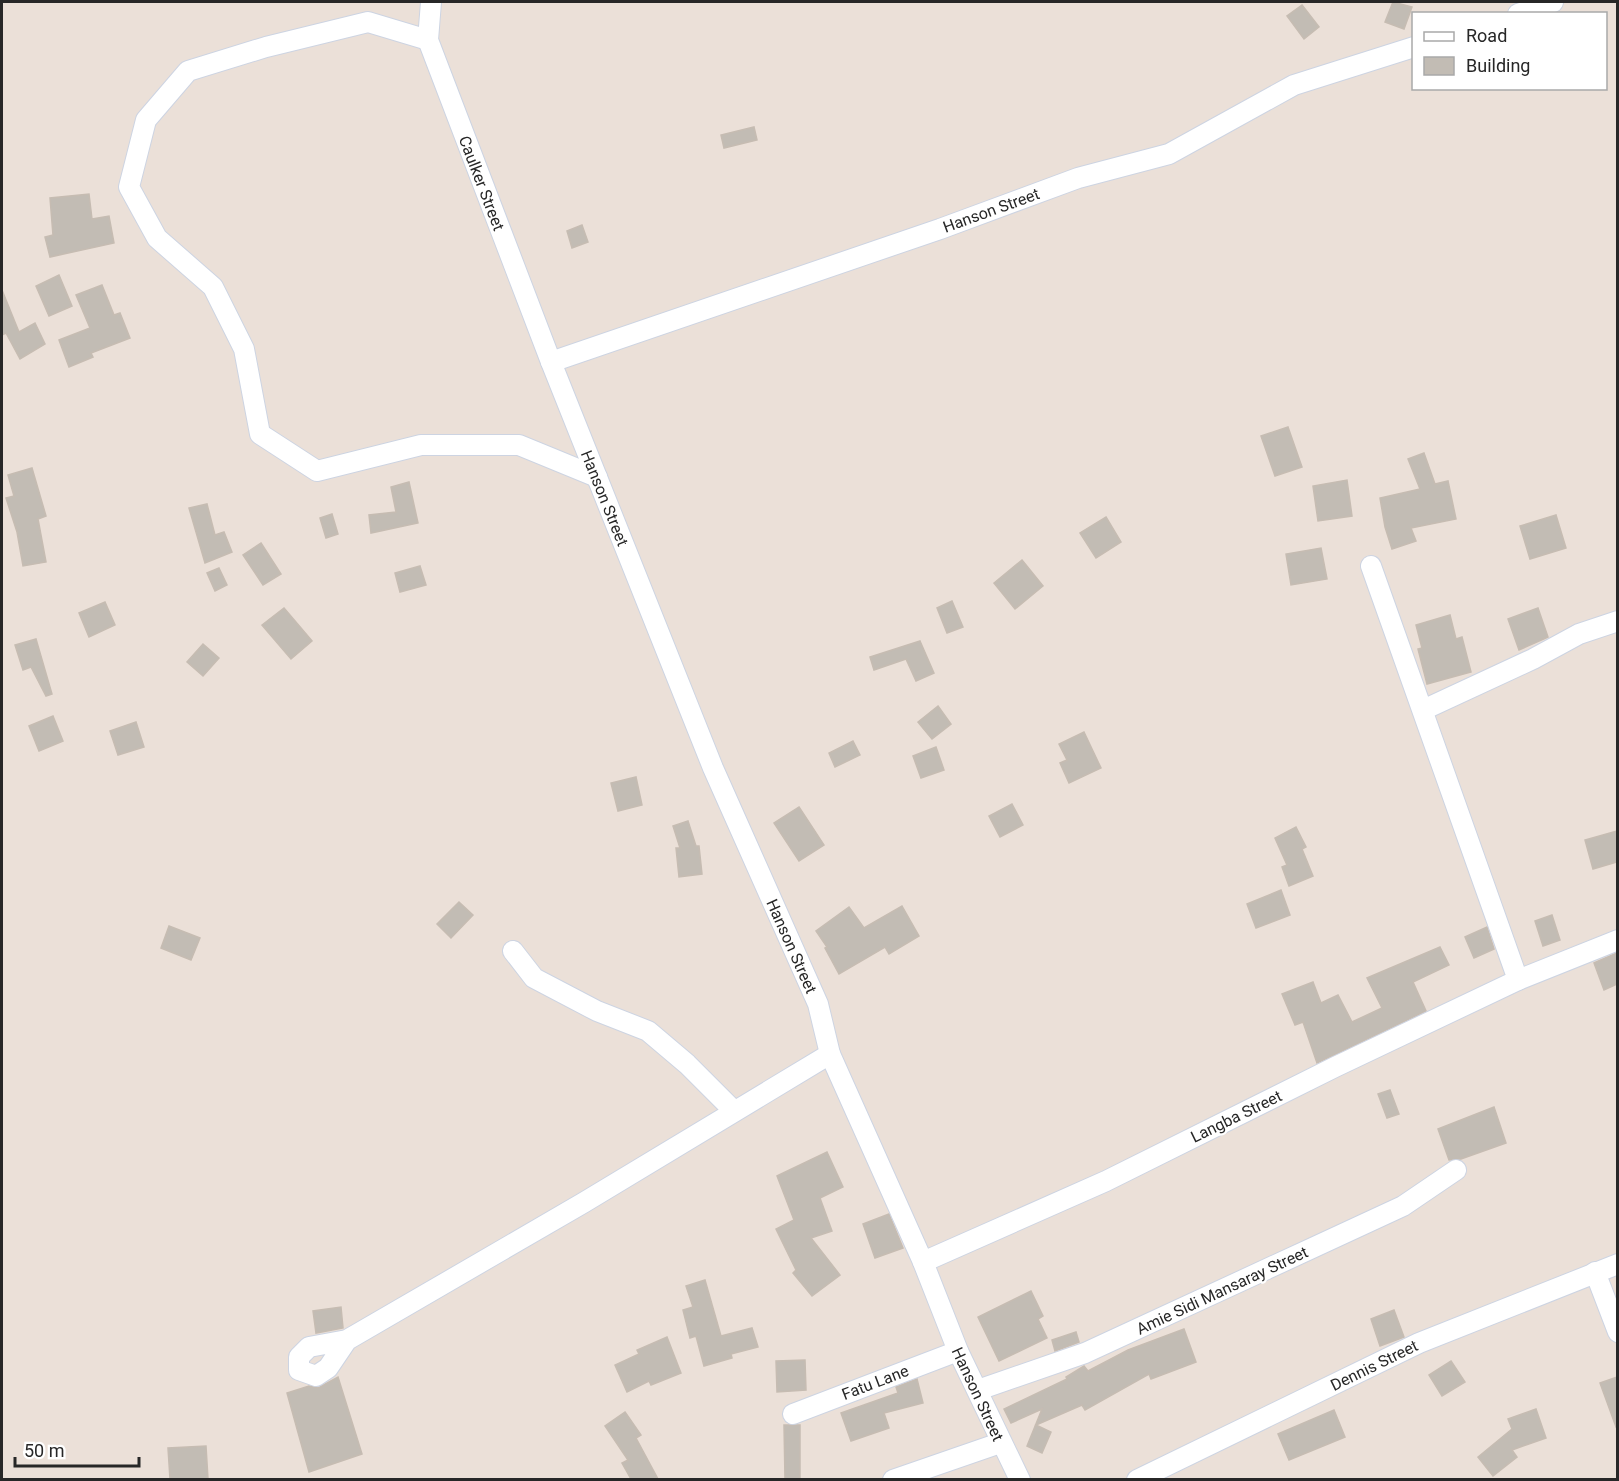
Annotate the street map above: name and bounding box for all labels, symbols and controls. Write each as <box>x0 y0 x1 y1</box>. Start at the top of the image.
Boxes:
legend <box>1412 12 1607 90</box>
text: Road <box>1466 25 1507 46</box>
text: Building <box>1466 55 1530 76</box>
street label: Caulker Street <box>455 133 508 233</box>
street label: Hanson Street <box>940 184 1042 237</box>
street label: Hanson Street <box>577 448 632 549</box>
street label: Hanson Street <box>762 896 821 996</box>
street label: Langba Street <box>1188 1086 1285 1147</box>
street label: Amie Sidi Mansaray Street <box>1133 1242 1311 1339</box>
street label: Dennis Street <box>1327 1336 1421 1395</box>
street label: Hanson Street <box>948 1344 1008 1444</box>
street label: Fatu Lane <box>839 1361 911 1404</box>
scale bar <box>15 1430 140 1468</box>
text: 50 m <box>24 1440 64 1461</box>

